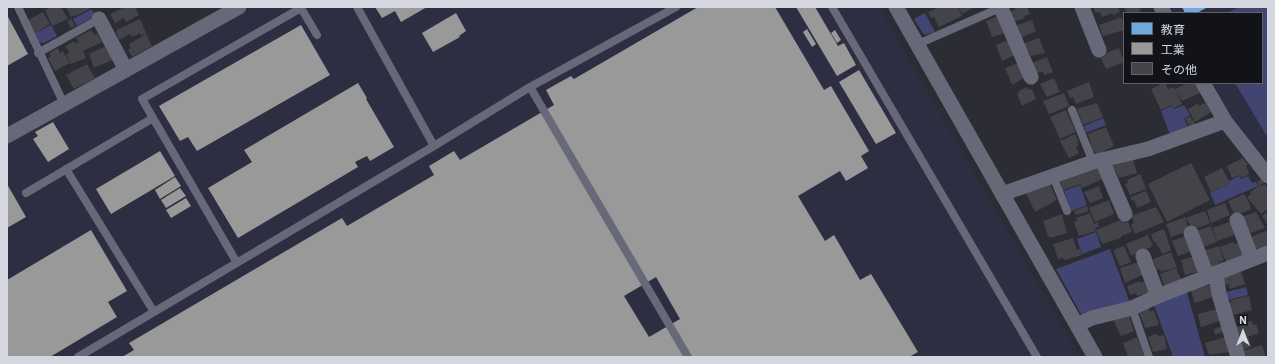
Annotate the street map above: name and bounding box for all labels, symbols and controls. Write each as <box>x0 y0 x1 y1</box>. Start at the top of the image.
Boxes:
legend <box>1123 12 1263 84</box>
text: 教育 <box>1161 22 1185 37</box>
text: 工業 <box>1161 42 1185 57</box>
text: その他 <box>1161 62 1197 77</box>
north arrow <box>1223 312 1263 352</box>
text: N <box>1239 313 1247 327</box>

